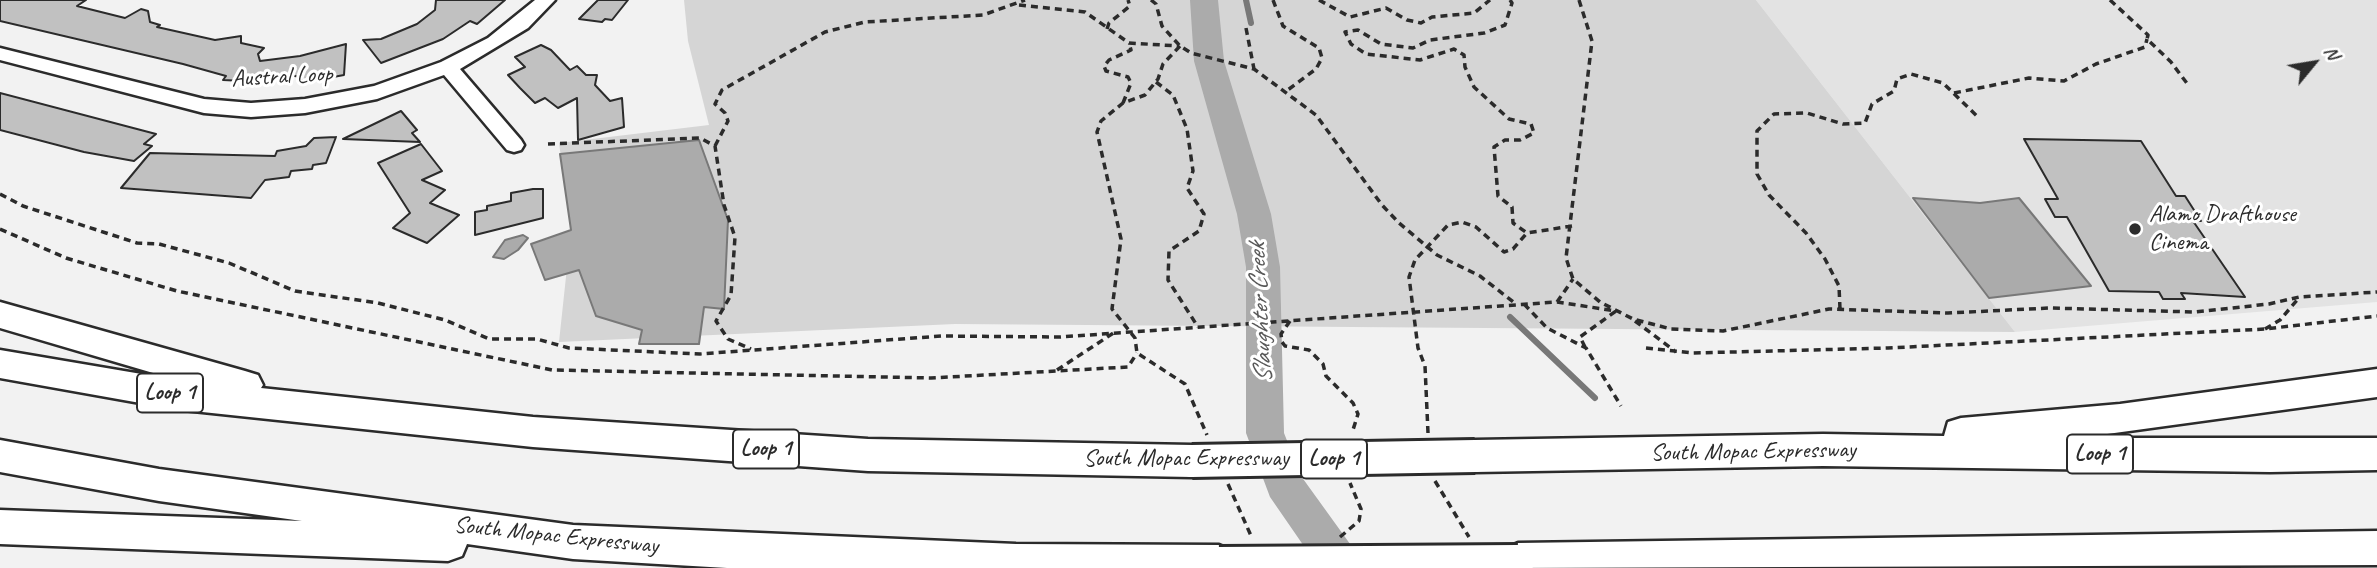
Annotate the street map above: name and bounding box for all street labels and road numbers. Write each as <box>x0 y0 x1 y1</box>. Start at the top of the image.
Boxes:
street label: Austral Loop <box>231 60 333 94</box>
road number: Loop 1 <box>137 374 203 412</box>
road number: Loop 1 <box>733 430 799 468</box>
road number: Loop 1 <box>2067 435 2133 474</box>
street label: South Mopac Expressway <box>1650 436 1856 468</box>
road number: Loop 1 <box>1301 440 1367 478</box>
street label: South Mopac Expressway <box>1083 445 1289 473</box>
street label: South Mopac Expressway <box>452 511 660 561</box>

